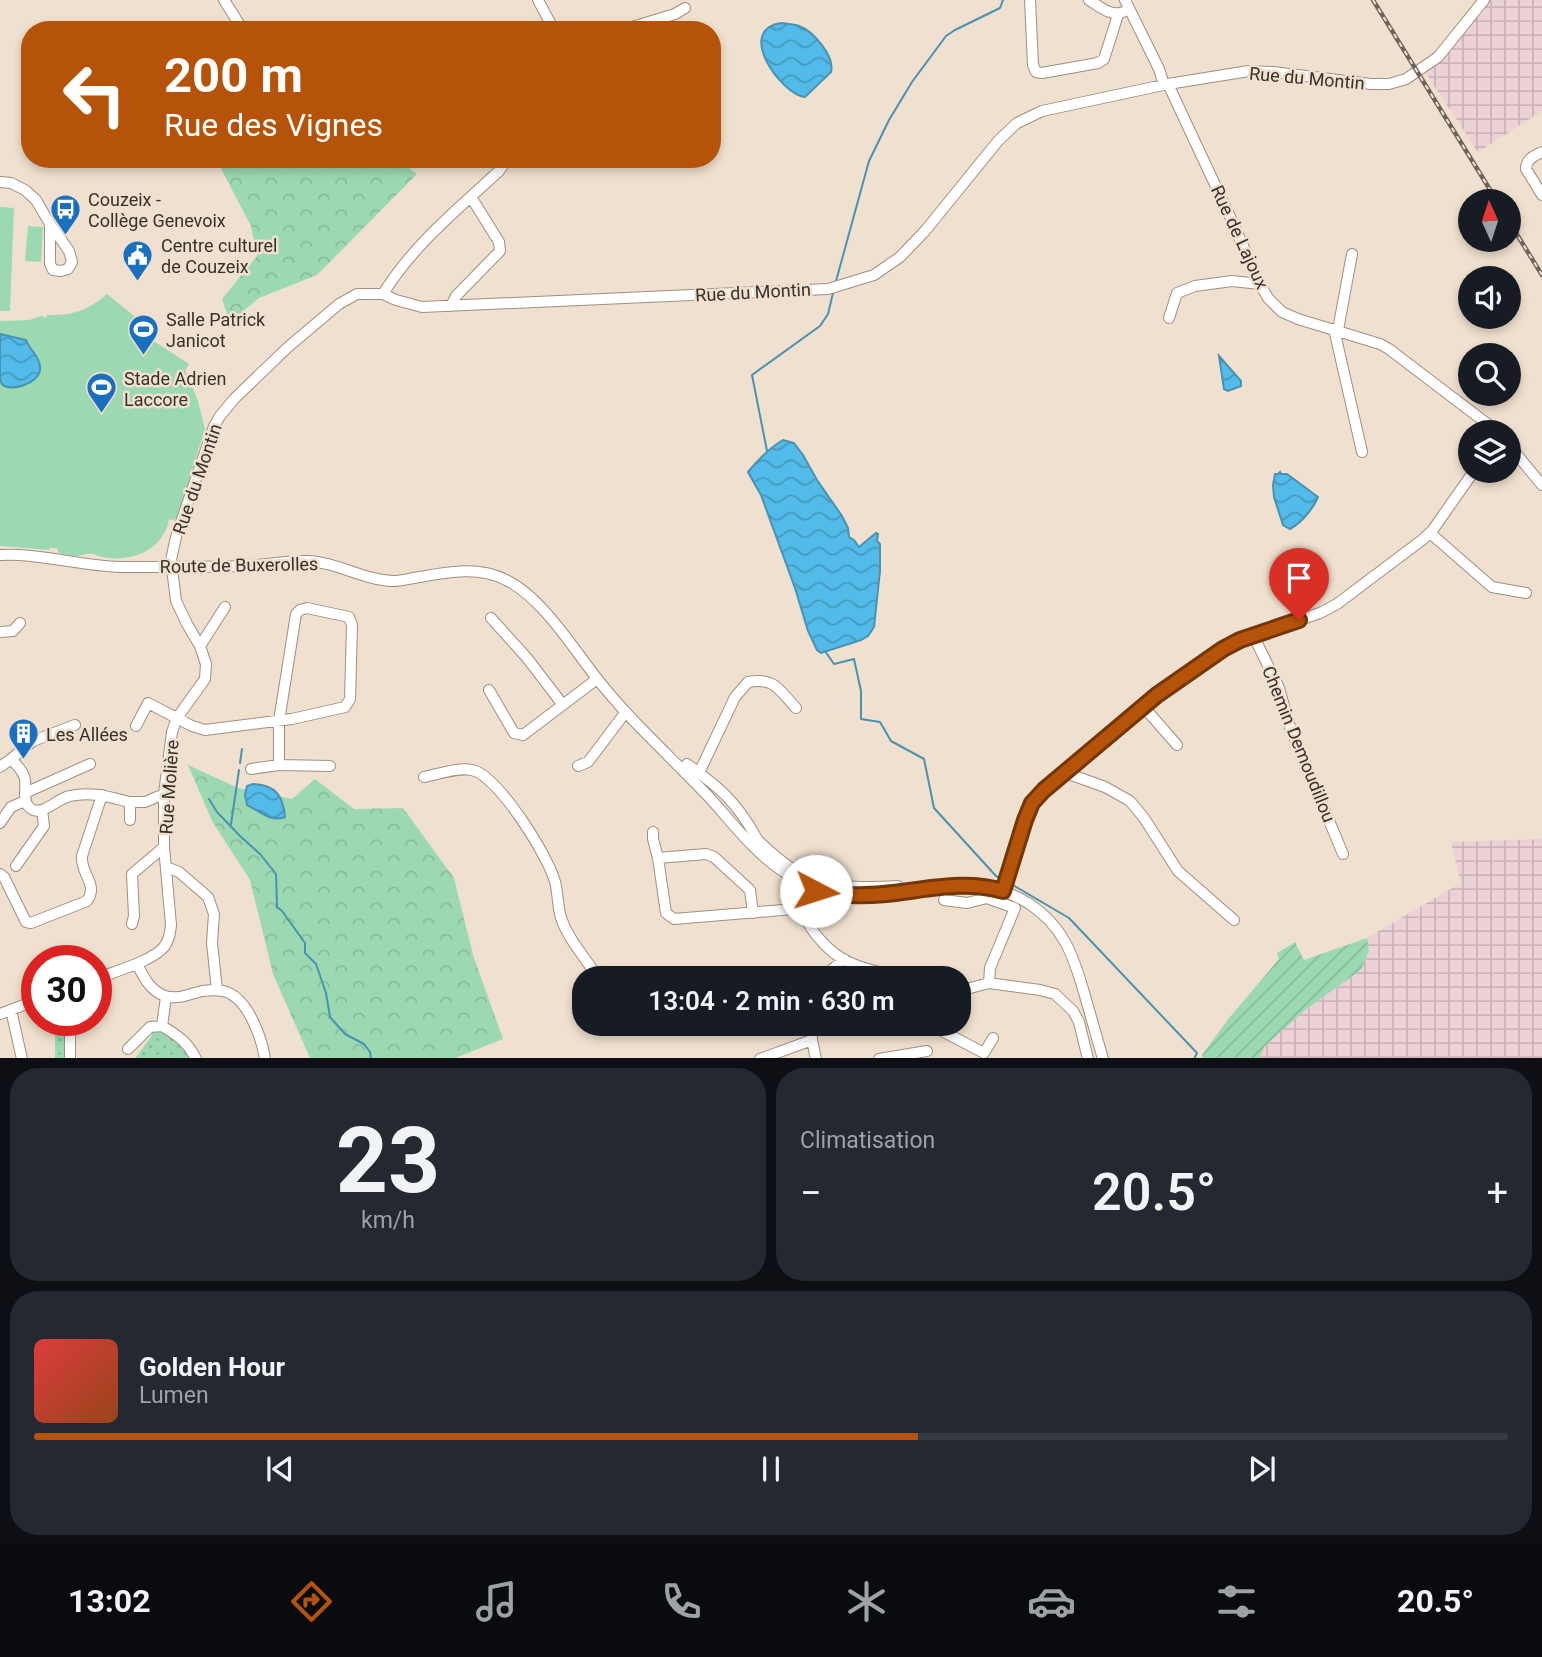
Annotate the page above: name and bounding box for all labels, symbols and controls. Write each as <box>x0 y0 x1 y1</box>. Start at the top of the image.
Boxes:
text: 200 m <box>164 47 303 104</box>
icon: left <box>49 49 140 140</box>
street label: Rue du Montin <box>1248 62 1366 94</box>
text: Rue des Vignes <box>164 106 383 144</box>
street label: Rue de Lajoux <box>1207 182 1273 292</box>
place label: Couzeix - Collège Genevoix <box>88 189 226 231</box>
north arrow <box>1458 189 1521 252</box>
map controls <box>1458 189 1521 483</box>
bus stop icon: Couzeix - Collège Genevoix <box>48 192 82 236</box>
place label: Centre culturel de Couzeix <box>161 235 277 277</box>
public building icon: Centre culturel de Couzeix <box>121 238 155 282</box>
button: sound <box>1458 266 1521 329</box>
street label: Rue du Montin <box>695 278 811 306</box>
place label: Salle Patrick Janicot <box>166 309 266 351</box>
sports icon: Salle Patrick Janicot <box>126 312 160 356</box>
button: search <box>1458 343 1521 406</box>
place label: Stade Adrien Laccore <box>124 368 226 410</box>
sports icon: Stade Adrien Laccore <box>84 371 118 415</box>
button: layers <box>1458 420 1521 483</box>
street label: Rue du Montin <box>168 421 226 537</box>
pin <box>1269 548 1329 620</box>
street label: Route de Buxerolles <box>160 553 318 577</box>
icon: arrive <box>1280 559 1318 597</box>
street label: Chemin Demoudillou <box>1258 663 1340 825</box>
building icon: Les Allées <box>6 717 40 761</box>
place label: Les Allées <box>46 724 128 745</box>
street label: Rue Molière <box>155 739 183 835</box>
position arrow <box>779 854 853 928</box>
speed limit sign: 30 <box>21 945 112 1036</box>
text: 13:04 · 2 min · 630 m <box>648 986 895 1016</box>
text: 23 <box>336 1108 440 1214</box>
text: Climatisation <box>800 1127 935 1154</box>
text: 20.5° <box>1092 1162 1216 1223</box>
text: − <box>800 1171 822 1215</box>
text: + <box>1486 1171 1508 1215</box>
text: km/h <box>361 1207 415 1234</box>
text: Golden Hour <box>139 1352 285 1382</box>
text: Lumen <box>139 1382 209 1409</box>
icon: previous <box>261 1450 299 1488</box>
icon: pause <box>752 1450 790 1488</box>
icon: next <box>1243 1450 1281 1488</box>
icon: directions <box>287 1577 336 1626</box>
icon: music <box>472 1577 521 1626</box>
icon: phone <box>657 1577 706 1626</box>
icon: climate <box>842 1577 891 1626</box>
icon: car <box>1027 1577 1076 1626</box>
icon: filters <box>1212 1577 1261 1626</box>
text: 13:02 <box>68 1582 150 1620</box>
text: 20.5° <box>1397 1582 1474 1620</box>

